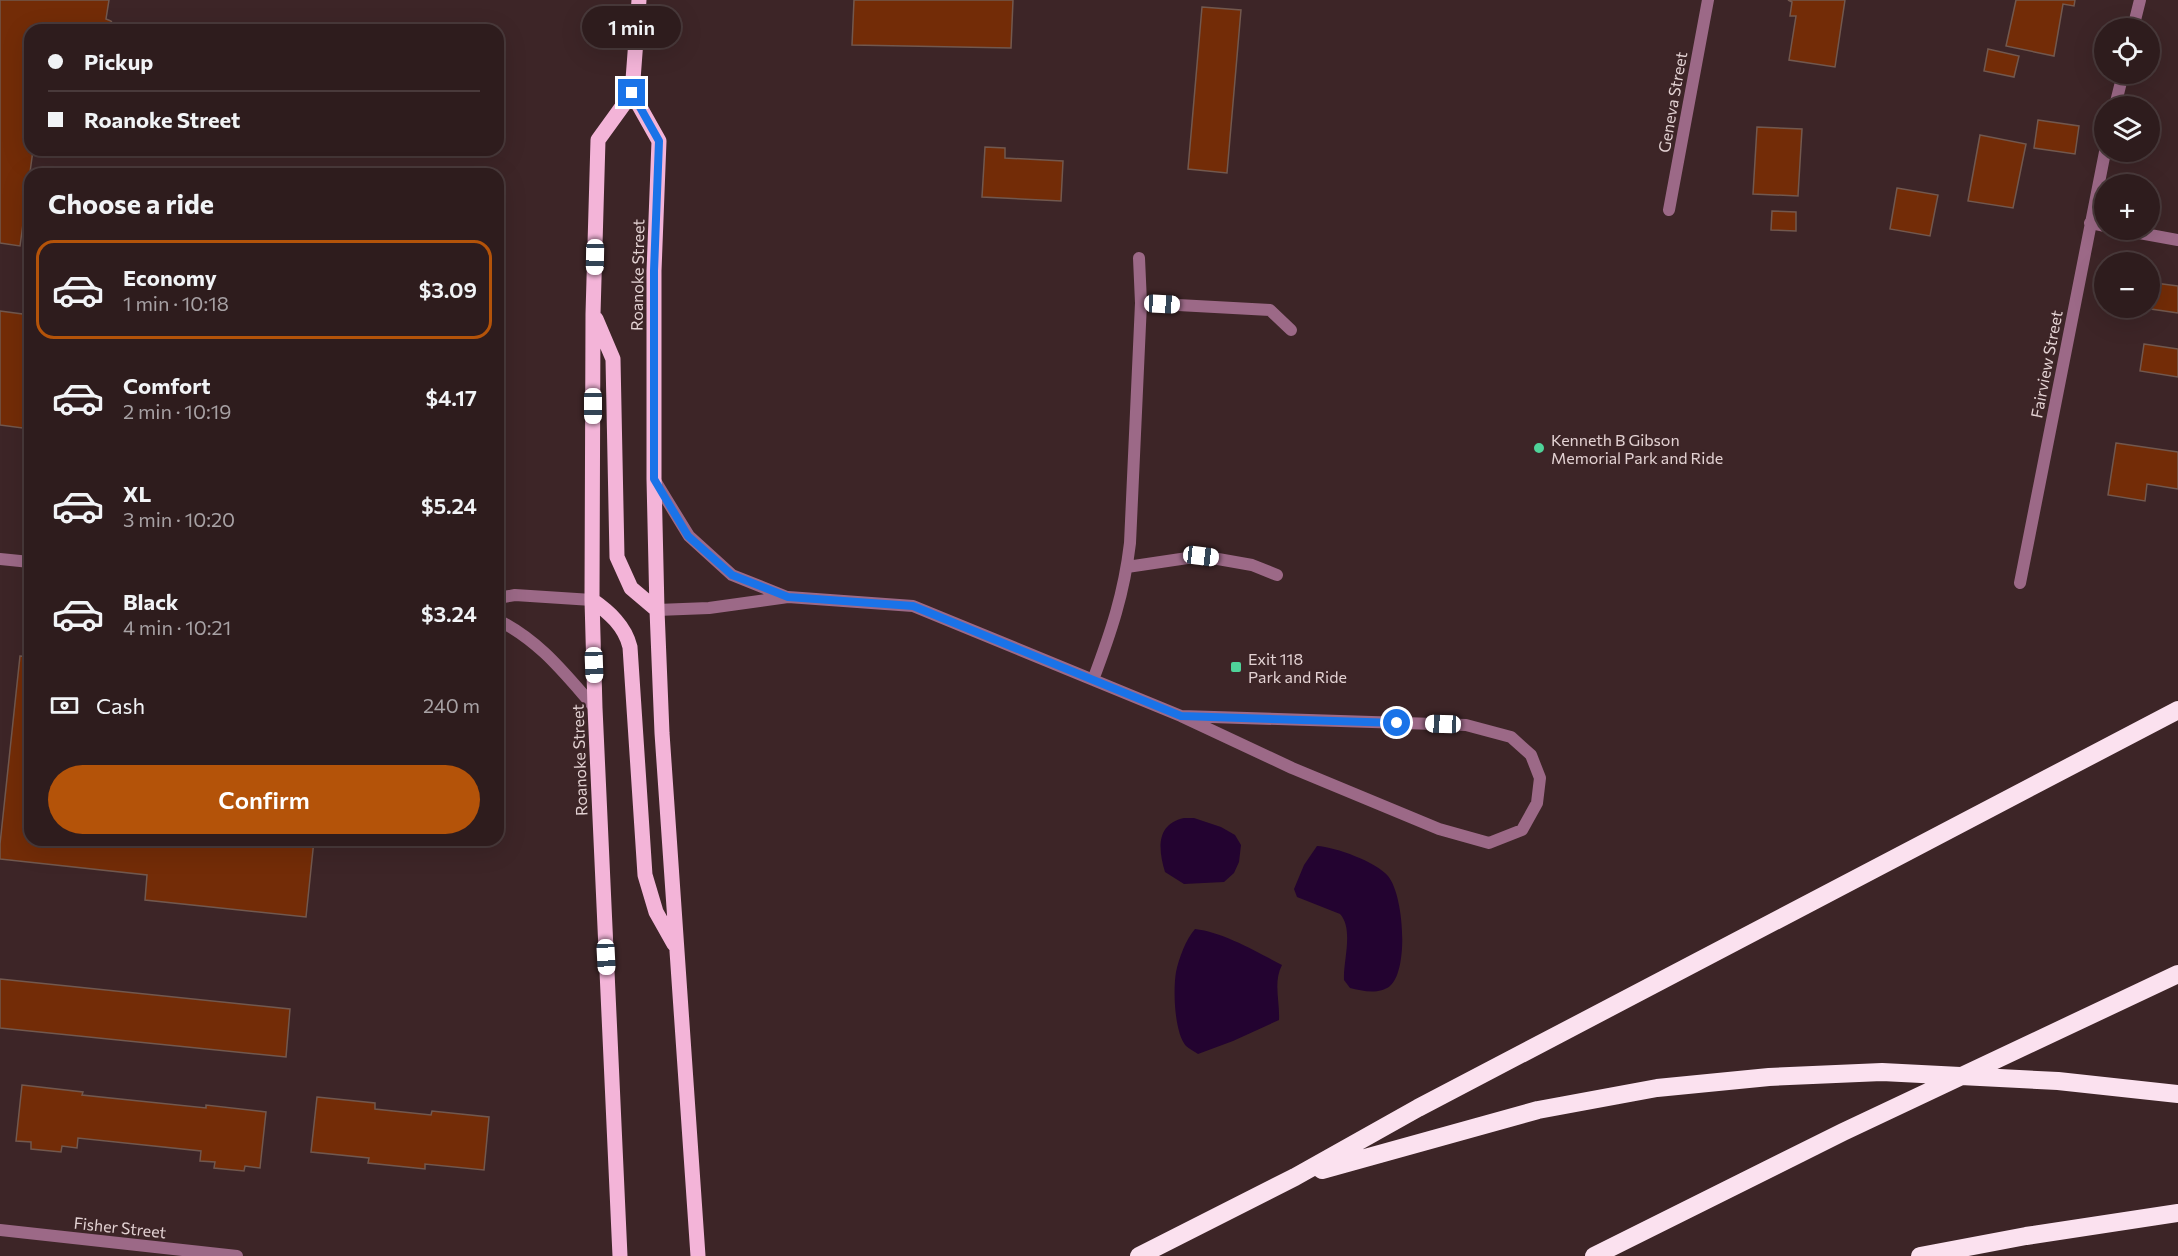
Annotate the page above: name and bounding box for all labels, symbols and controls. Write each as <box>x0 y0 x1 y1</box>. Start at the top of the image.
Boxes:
callout: 1 min <box>582 6 682 48</box>
text: 1 min <box>608 15 655 39</box>
map controls <box>2094 18 2160 318</box>
button: locate <box>2094 18 2160 84</box>
text: Pickup <box>84 48 153 75</box>
street label: Geneva Street <box>1654 50 1690 154</box>
route end <box>618 79 645 106</box>
button: layers <box>2094 96 2160 162</box>
text: Roanoke Street <box>84 106 240 133</box>
button: + <box>2094 174 2160 240</box>
text: Choose a ride <box>48 187 214 220</box>
street label: Roanoke Street <box>627 218 647 331</box>
car <box>586 239 604 275</box>
button: − <box>2094 252 2160 318</box>
icon: car <box>51 263 105 317</box>
text: Economy <box>123 264 217 291</box>
text: $3.09 <box>419 276 477 303</box>
text: 1 min · 10:18 <box>123 291 229 315</box>
car <box>1144 294 1180 314</box>
street label: Fairview Street <box>2026 308 2066 420</box>
icon: car <box>51 371 105 425</box>
text: Comfort <box>123 372 211 399</box>
text: $4.17 <box>425 384 477 411</box>
car <box>584 388 602 424</box>
text: 2 min · 10:19 <box>123 399 231 423</box>
place label: Kenneth B Gibson Memorial Park and Ride <box>1551 430 1723 467</box>
marker: Kenneth B Gibson Memorial Park and Ride <box>1532 441 1546 455</box>
icon: car <box>51 479 105 533</box>
text: XL <box>123 480 151 507</box>
text: $5.24 <box>421 492 477 519</box>
text: 3 min · 10:20 <box>123 507 235 531</box>
car <box>1182 545 1220 567</box>
icon: car <box>51 587 105 641</box>
text: Black <box>123 588 178 615</box>
text: $3.24 <box>421 600 477 627</box>
text: 4 min · 10:21 <box>123 615 231 639</box>
car <box>584 647 604 683</box>
place label: Exit 118 Park and Ride <box>1248 649 1347 686</box>
marker: Exit 118 Park and Ride <box>1229 660 1243 674</box>
icon: cash <box>48 689 81 722</box>
text: Cash <box>96 692 145 719</box>
text: 240 m <box>423 693 480 717</box>
street label: Roanoke Street <box>568 703 590 816</box>
route start <box>1383 709 1410 736</box>
car <box>1425 714 1461 734</box>
button: Confirm <box>48 765 480 834</box>
car <box>596 939 616 975</box>
street label: Fisher Street <box>73 1213 168 1241</box>

